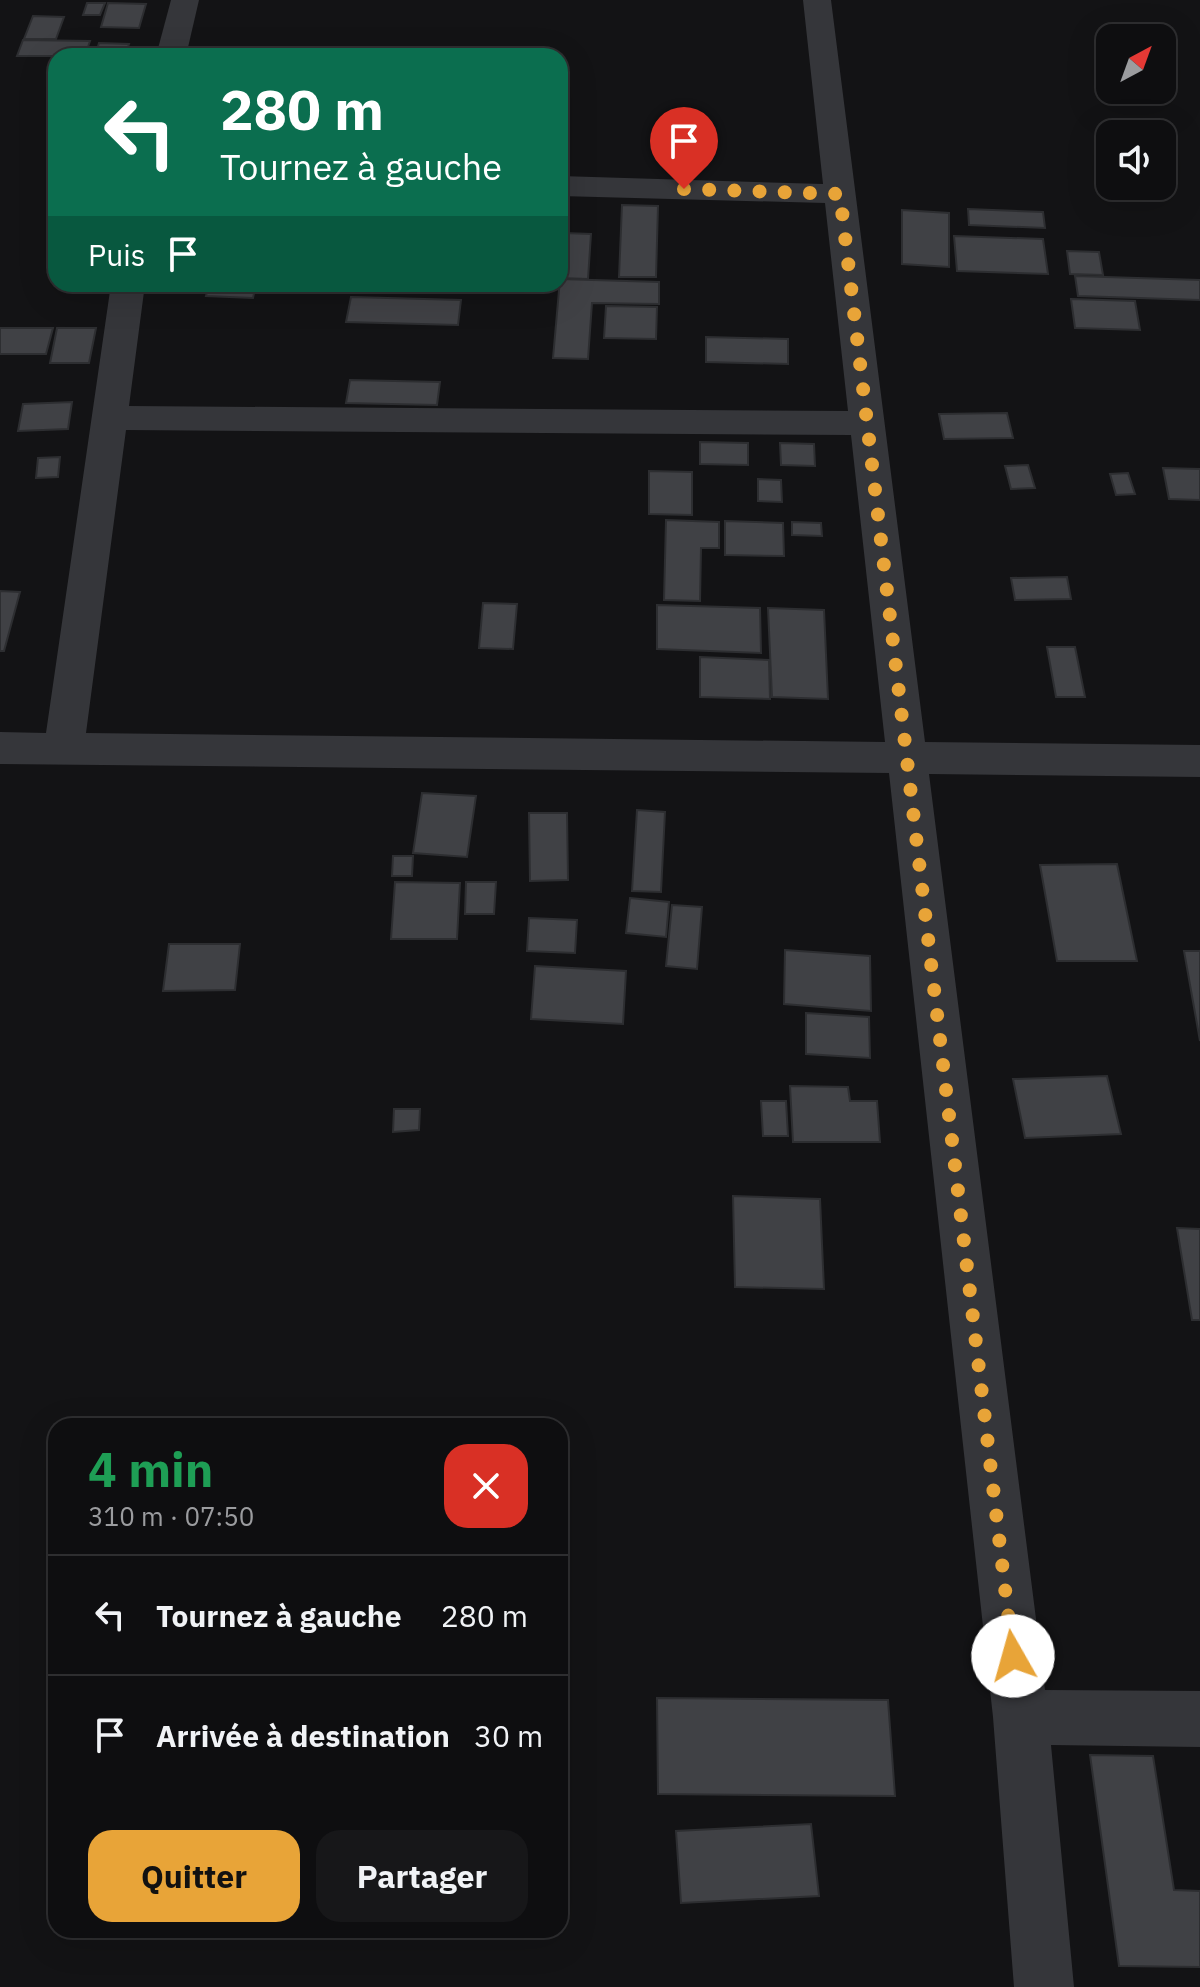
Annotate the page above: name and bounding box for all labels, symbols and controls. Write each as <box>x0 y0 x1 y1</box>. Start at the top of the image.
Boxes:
north arrow <box>1096 24 1176 104</box>
map controls <box>1096 24 1176 200</box>
text: 280 m <box>220 73 384 145</box>
icon: left <box>88 80 192 184</box>
pin <box>650 107 718 189</box>
icon: arrive <box>662 119 706 163</box>
button: sound <box>1096 120 1176 200</box>
text: Tournez à gauche <box>220 143 502 190</box>
icon: arrive <box>161 232 205 276</box>
text: Puis <box>88 235 145 274</box>
text: 4 min <box>88 1438 213 1500</box>
button: close <box>444 1444 528 1528</box>
text: 310 m · 07:50 <box>88 1499 254 1533</box>
icon: left <box>88 1593 132 1637</box>
text: Tournez à gauche <box>156 1596 402 1635</box>
text: 280 m <box>441 1596 528 1635</box>
position arrow <box>971 1614 1055 1698</box>
icon: arrive <box>88 1713 132 1757</box>
text: Arrivée à destination <box>156 1716 450 1755</box>
text: 30 m <box>474 1716 543 1755</box>
button: Quitter <box>88 1830 300 1922</box>
button: Partager <box>316 1830 528 1922</box>

